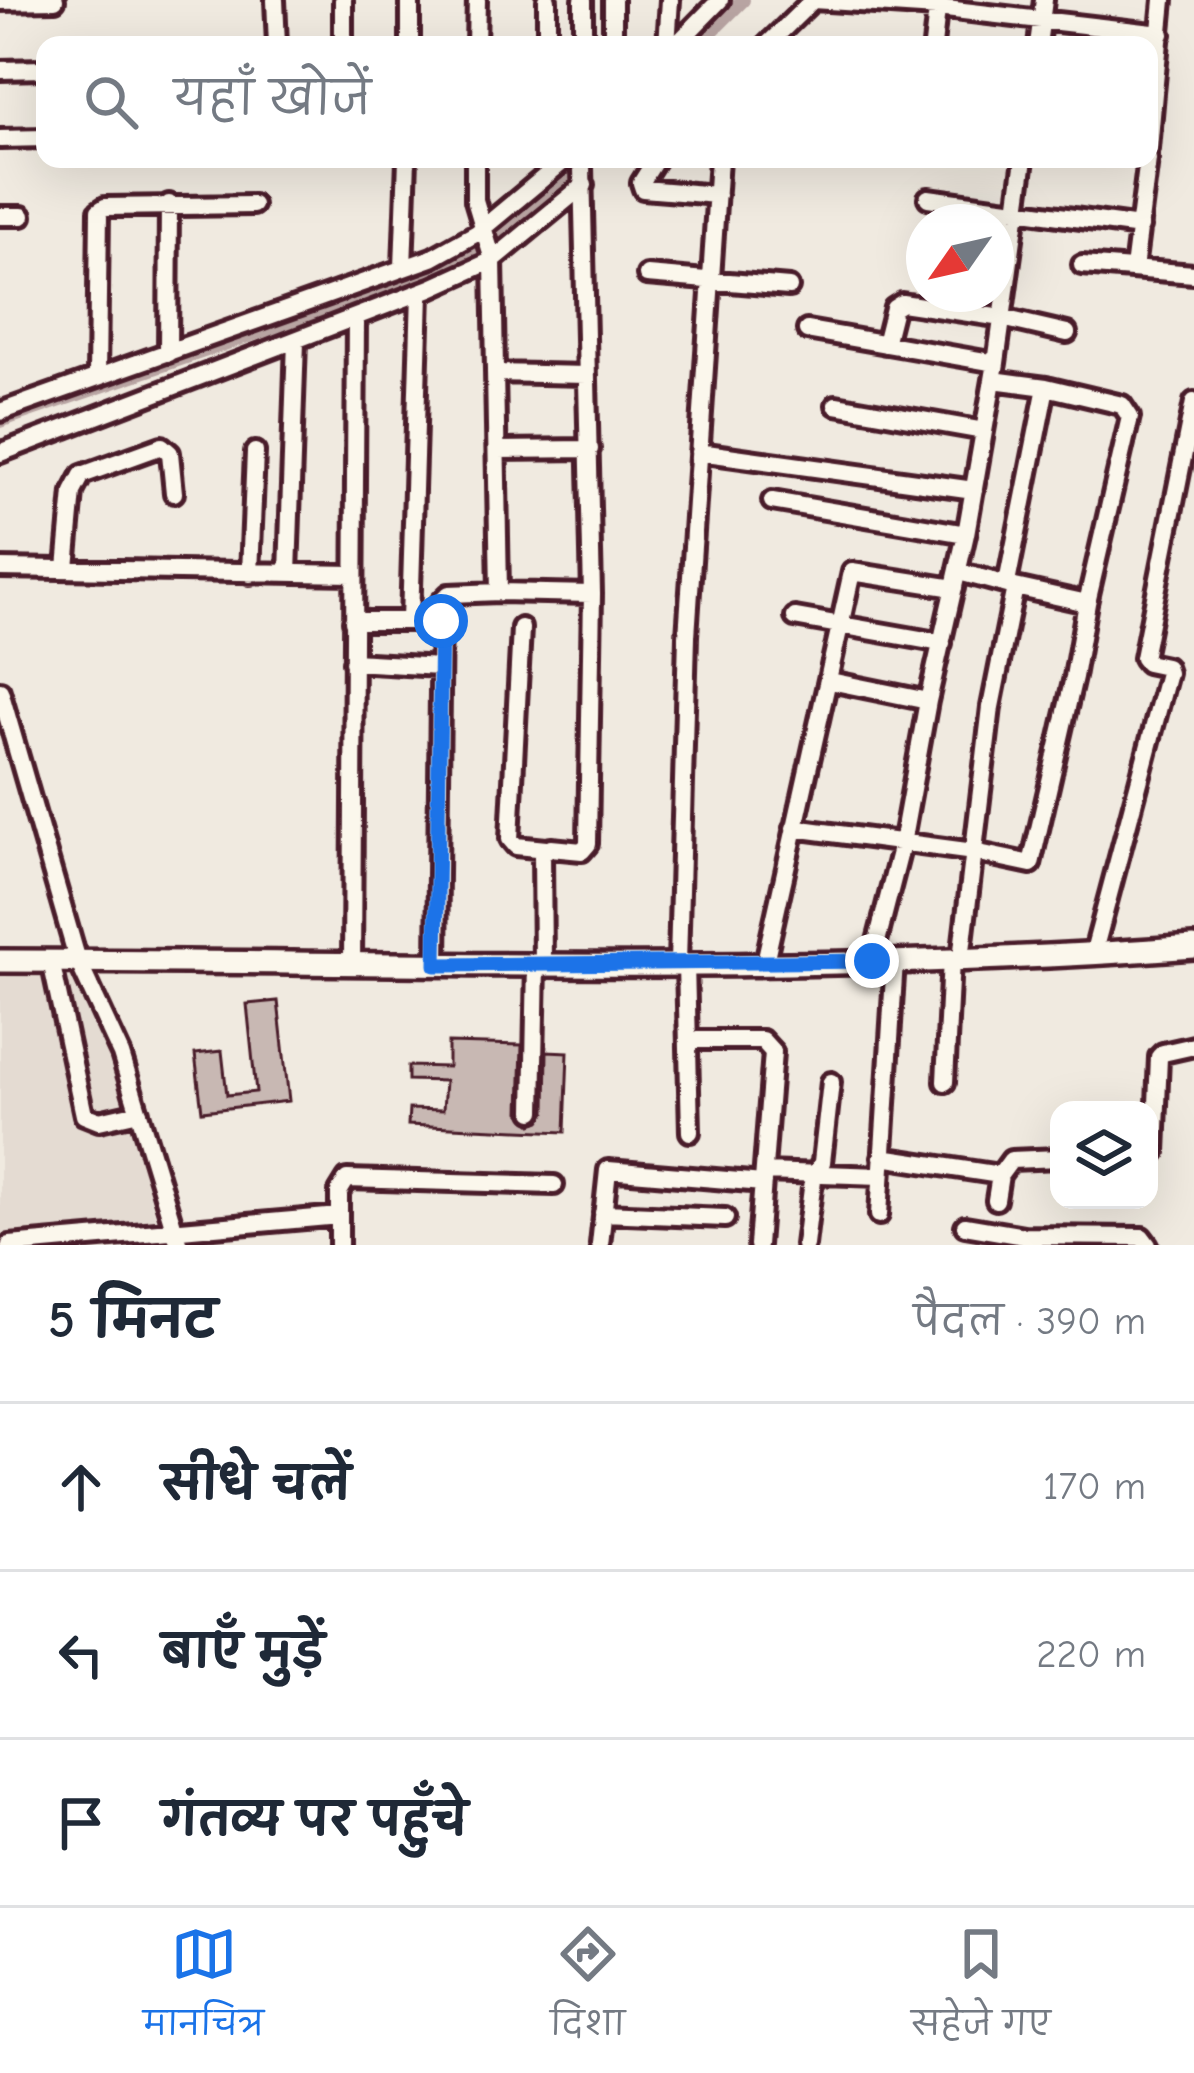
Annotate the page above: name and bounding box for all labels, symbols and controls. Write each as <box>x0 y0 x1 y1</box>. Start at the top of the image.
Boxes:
search box <box>36 36 1158 168</box>
icon: search <box>78 69 144 135</box>
text: यहाँ खोजें <box>174 73 371 125</box>
north arrow <box>906 204 1014 312</box>
route start <box>414 594 468 648</box>
route end <box>845 934 899 988</box>
map controls <box>1050 1101 1158 1209</box>
button: layers <box>1050 1101 1158 1209</box>
text: 5 मिनट <box>48 1291 217 1350</box>
text: पैदल · 390 m <box>913 1299 1146 1344</box>
icon: ahead <box>48 1454 114 1520</box>
text: सीधे चलें <box>162 1458 351 1510</box>
text: 170 m <box>1043 1464 1146 1509</box>
icon: left <box>48 1622 114 1688</box>
text: बाएँ मुड़ें <box>162 1626 325 1678</box>
text: 220 m <box>1036 1632 1146 1677</box>
icon: arrive <box>48 1790 114 1856</box>
text: गंतव्य पर पहुँचे <box>162 1794 468 1846</box>
tab: मानचित्र <box>143 1921 264 2060</box>
tab: दिशा <box>550 1921 625 2060</box>
tab: सहेजे गए <box>911 1921 1051 2060</box>

